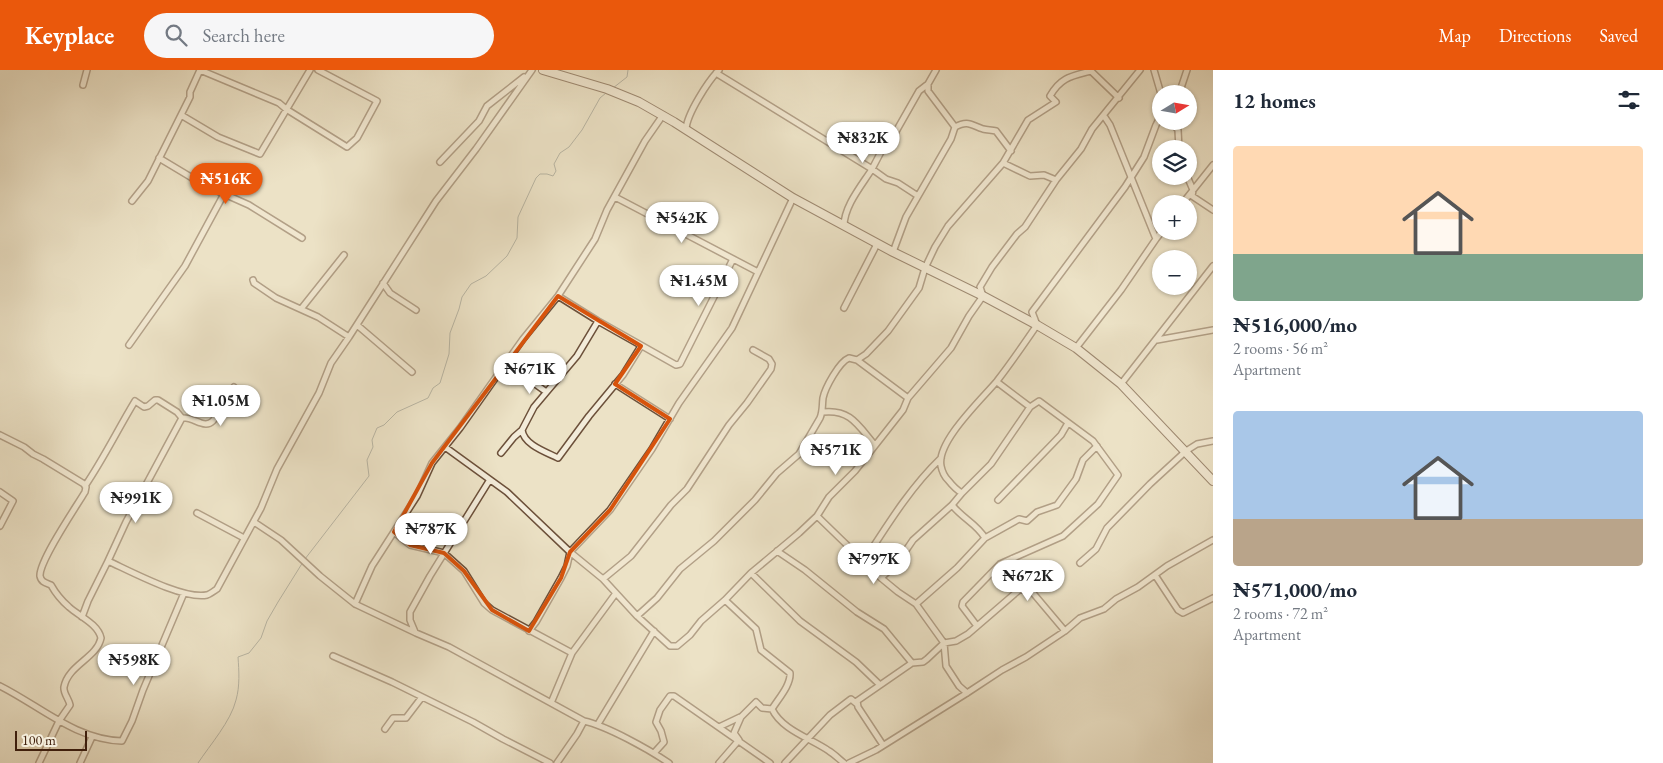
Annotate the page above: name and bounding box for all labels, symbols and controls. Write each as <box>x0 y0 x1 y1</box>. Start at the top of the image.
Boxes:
search box <box>144 13 494 58</box>
text: Keyplace <box>25 20 114 51</box>
icon: search <box>162 21 190 49</box>
text: Search here <box>202 23 285 48</box>
text: Map <box>1439 24 1471 47</box>
text: Directions <box>1499 24 1571 47</box>
text: Saved <box>1599 24 1638 47</box>
north arrow <box>1152 85 1198 130</box>
map controls <box>1152 85 1197 295</box>
icon: filters <box>1615 86 1643 114</box>
text: 12 homes <box>1233 87 1316 114</box>
pin: ₦832K <box>828 122 898 164</box>
text: ₦832K <box>838 127 888 148</box>
button: layers <box>1152 140 1197 185</box>
pin: ₦516K <box>191 162 261 205</box>
text: ₦516K <box>201 168 251 189</box>
icon: home <box>1393 178 1483 268</box>
button: + <box>1152 195 1197 240</box>
pin: ₦542K <box>647 202 717 244</box>
text: ₦542K <box>657 207 707 228</box>
button: − <box>1152 250 1197 295</box>
pin: ₦1.45M <box>658 264 740 307</box>
text: ₦1.45M <box>670 270 728 291</box>
text: ₦516,000/mo <box>1233 311 1357 338</box>
text: 2 rooms · 56 m² <box>1233 338 1328 359</box>
pin: ₦671K <box>495 352 565 395</box>
text: ₦671K <box>505 358 555 379</box>
text: Apartment <box>1233 359 1301 380</box>
pin: ₦1.05M <box>180 384 262 427</box>
text: ₦1.05M <box>192 390 250 411</box>
pin: ₦571K <box>801 434 871 476</box>
text: ₦571K <box>811 439 861 460</box>
icon: home <box>1393 443 1483 533</box>
pin: ₦991K <box>101 482 171 524</box>
text: ₦991K <box>111 487 161 508</box>
pin: ₦787K <box>396 512 466 555</box>
text: ₦787K <box>406 518 456 539</box>
pin: ₦797K <box>839 542 909 585</box>
text: ₦797K <box>849 548 899 569</box>
pin: ₦672K <box>993 560 1063 602</box>
text: ₦672K <box>1003 565 1053 586</box>
text: ₦571,000/mo <box>1233 576 1357 603</box>
text: 2 rooms · 72 m² <box>1233 603 1328 624</box>
text: Apartment <box>1233 624 1301 645</box>
pin: ₦598K <box>99 644 169 686</box>
text: ₦598K <box>109 649 159 670</box>
scale bar <box>15 728 88 751</box>
text: 100 m <box>22 731 56 749</box>

